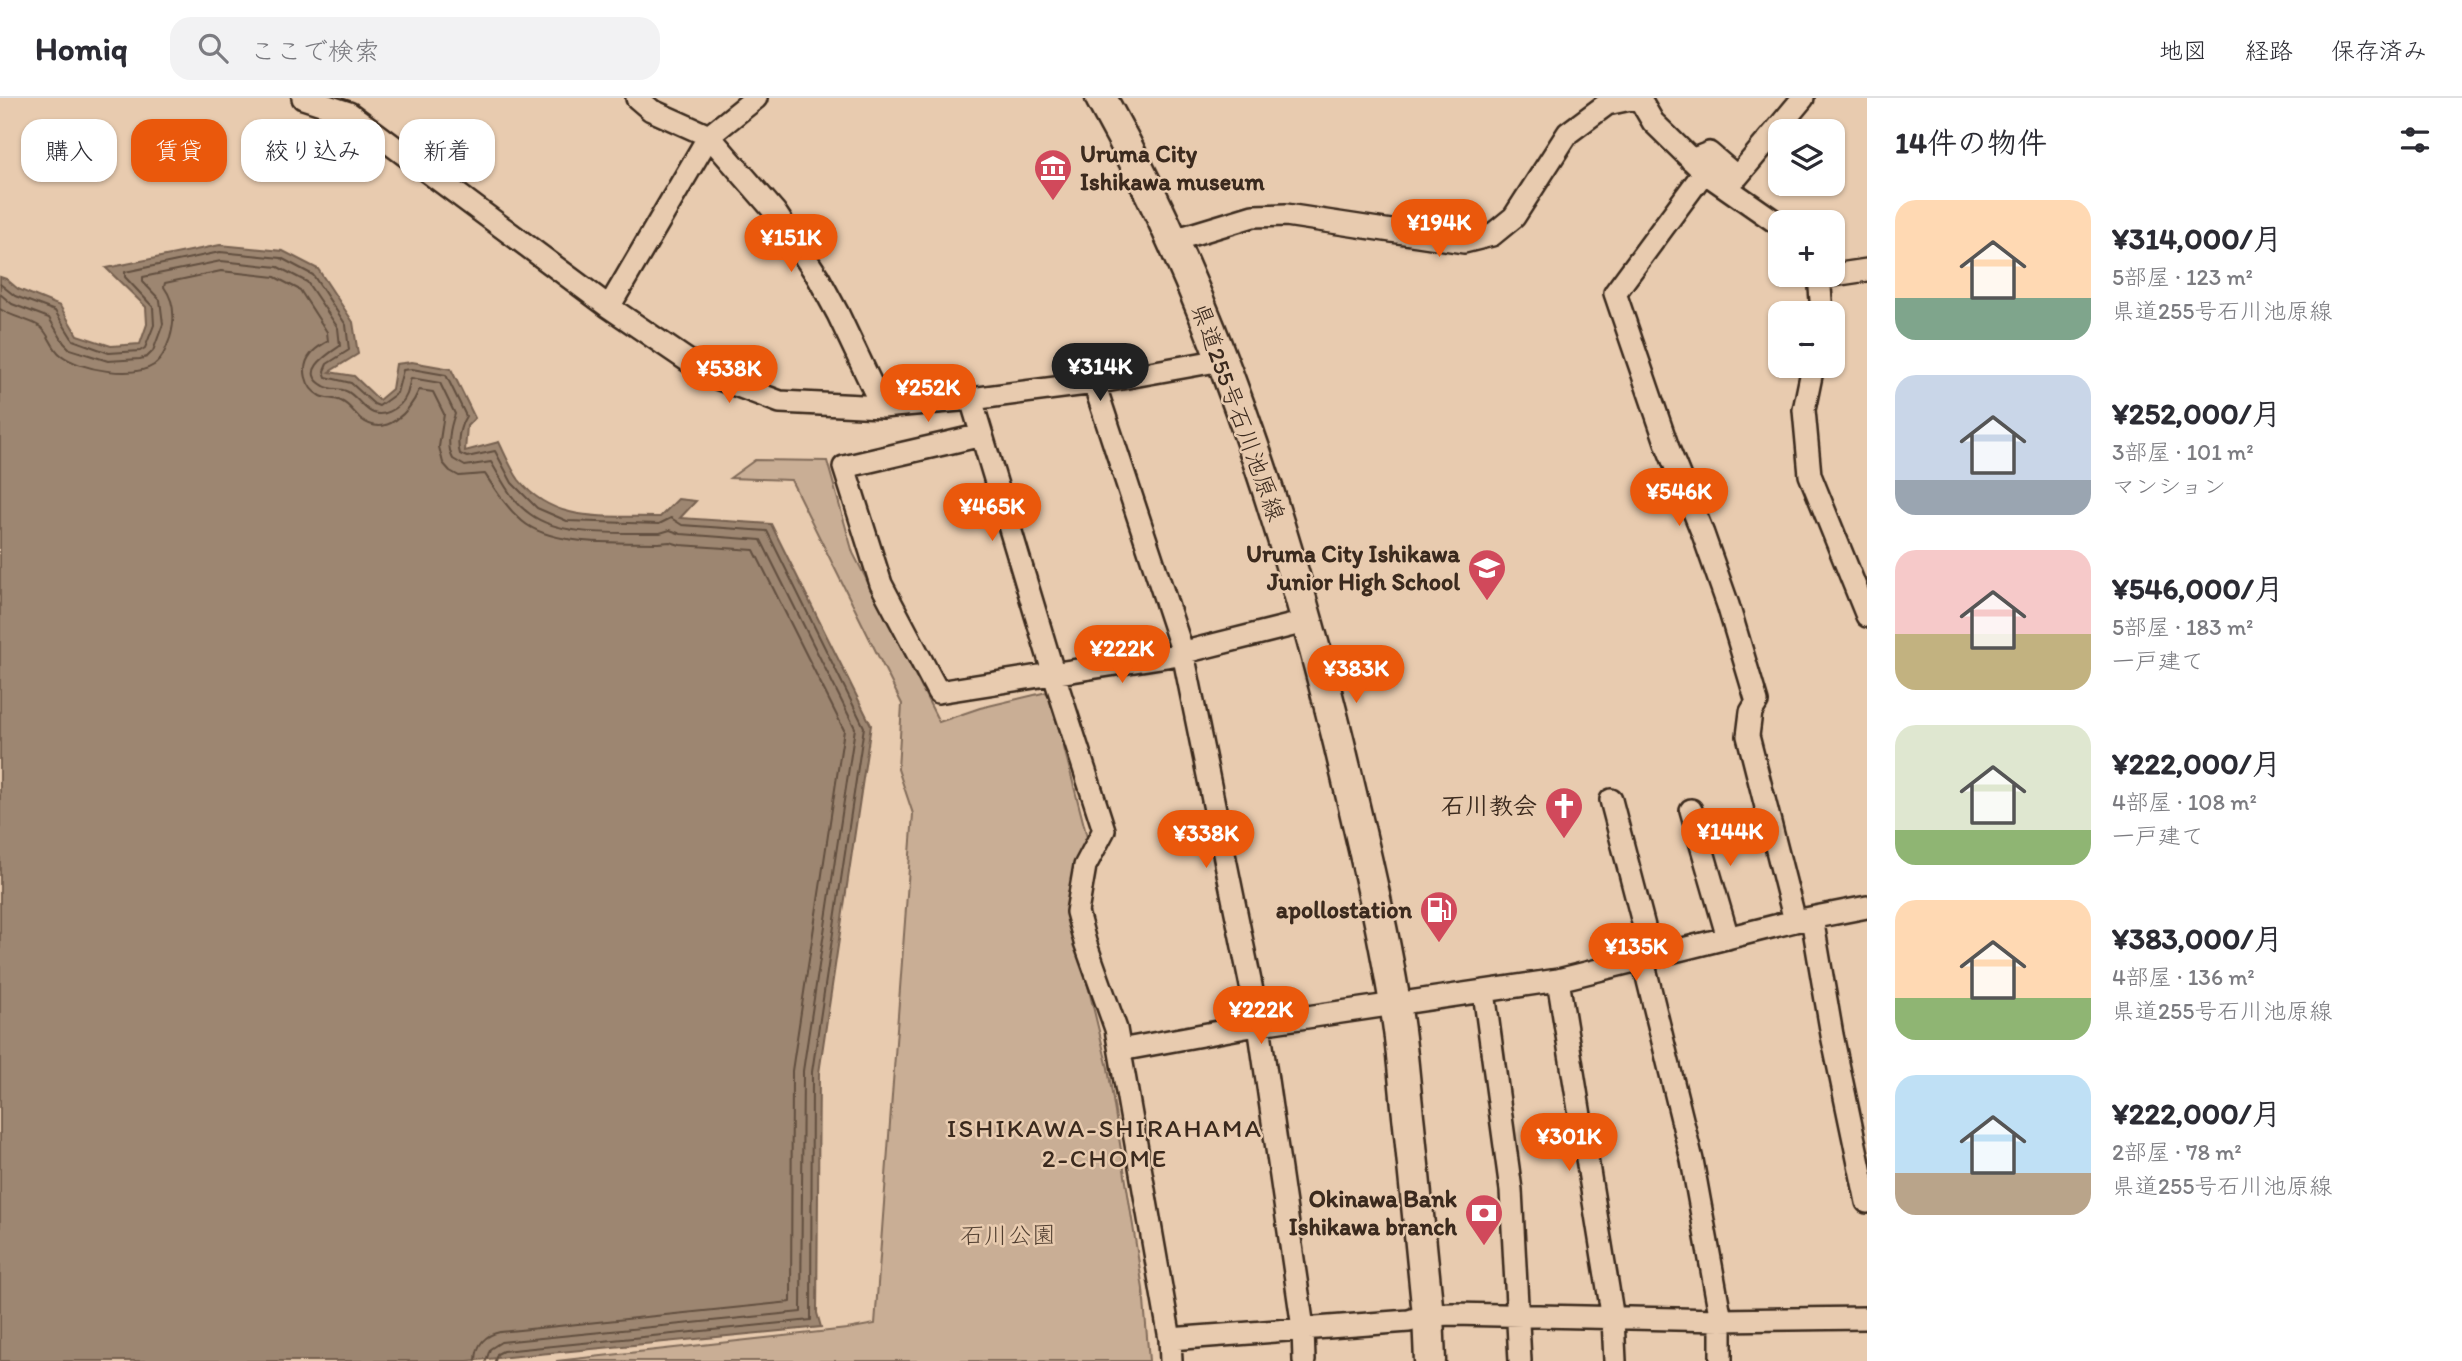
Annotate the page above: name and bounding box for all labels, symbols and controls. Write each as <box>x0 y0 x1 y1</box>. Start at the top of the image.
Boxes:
search box <box>170 17 660 80</box>
text: Homiq <box>35 29 128 68</box>
icon: search <box>194 29 232 67</box>
text: ここで検索 <box>250 35 380 67</box>
text: 地図 <box>2159 36 2207 65</box>
text: 経路 <box>2245 36 2293 65</box>
text: 保存済み <box>2331 36 2427 65</box>
chip: 購入 <box>21 119 117 182</box>
chip: 賃貸 <box>131 119 227 182</box>
chip: 絞り込み <box>241 119 385 182</box>
chip: 新着 <box>399 119 495 182</box>
map controls <box>1768 119 1845 378</box>
button: layers <box>1768 119 1845 196</box>
icon: filters <box>2396 121 2434 159</box>
text: 14件の物件 <box>1895 124 2047 161</box>
place label: Uruma City Ishikawa museum <box>1080 139 1266 196</box>
museum icon: Uruma City Ishikawa museum <box>1032 147 1074 202</box>
pin: ¥194K <box>1390 200 1488 259</box>
text: ¥194K <box>1407 208 1471 236</box>
button: + <box>1768 210 1845 287</box>
pin: ¥151K <box>742 214 840 274</box>
text: ¥314,000/月 <box>2112 220 2282 257</box>
text: ¥151K <box>761 223 822 251</box>
icon: home <box>1951 228 2035 312</box>
text: 5部屋 · 123 m² <box>2112 263 2253 291</box>
text: 県道255号石川池原線 <box>2112 297 2332 325</box>
street label: 県道255号石川池原線 <box>1186 299 1291 525</box>
button: − <box>1768 301 1845 378</box>
pin: ¥314K <box>1051 344 1149 403</box>
pin: ¥538K <box>680 345 778 405</box>
text: ¥314K <box>1068 352 1132 380</box>
text: ¥538K <box>697 354 761 382</box>
pin: ¥252K <box>879 364 977 424</box>
text: ¥252K <box>896 373 960 401</box>
text: ¥252,000/月 <box>2112 395 2281 432</box>
icon: home <box>1951 403 2035 487</box>
text: 3部屋 · 101 m² <box>2112 438 2254 466</box>
pin: ¥546K <box>1630 468 1728 528</box>
text: マンション <box>2112 472 2226 500</box>
text: ¥546K <box>1646 477 1712 505</box>
pin: ¥465K <box>943 484 1041 543</box>
text: ¥465K <box>959 492 1025 520</box>
place label: Uruma City Ishikawa Junior High School <box>1246 539 1461 597</box>
school or university icon: Uruma City Ishikawa Junior High School <box>1466 547 1508 602</box>
text: ¥546,000/月 <box>2112 570 2284 607</box>
icon: home <box>1951 578 2035 662</box>
text: 5部屋 · 183 m² <box>2112 613 2253 641</box>
pin: ¥222K <box>1073 626 1171 685</box>
text: ¥222K <box>1090 634 1154 662</box>
pin: ¥383K <box>1307 646 1405 705</box>
text: 一戸建て <box>2112 647 2204 675</box>
text: ¥383K <box>1323 654 1389 682</box>
text: ¥222,000/月 <box>2112 745 2281 782</box>
icon: home <box>1951 753 2035 837</box>
church icon: 石川教会 <box>1543 785 1585 840</box>
text: 4部屋 · 108 m² <box>2112 788 2257 816</box>
place label: 石川教会 <box>1441 791 1537 820</box>
pin: ¥144K <box>1681 808 1779 868</box>
pin: ¥338K <box>1157 810 1255 870</box>
text: ¥144K <box>1697 817 1763 845</box>
text: ¥338K <box>1173 819 1239 847</box>
text: 一戸建て <box>2112 822 2204 850</box>
fuel station icon: apollostation <box>1418 889 1460 944</box>
place label: apollostation <box>1276 895 1412 925</box>
text: ¥383,000/月 <box>2112 920 2283 957</box>
pin: ¥135K <box>1587 924 1685 983</box>
icon: home <box>1951 928 2035 1012</box>
text: ¥135K <box>1605 932 1667 960</box>
text: 4部屋 · 136 m² <box>2112 963 2255 991</box>
pin: ¥222K <box>1212 986 1310 1046</box>
text: ¥222K <box>1229 995 1293 1023</box>
text: 県道255号石川池原線 <box>2112 997 2332 1025</box>
text: ¥222,000/月 <box>2112 1095 2281 1132</box>
icon: home <box>1951 1103 2035 1187</box>
district label: ISHIKAWA-SHIRAHAMA 2-CHOME <box>947 1112 1263 1174</box>
pin: ¥301K <box>1520 1114 1618 1173</box>
text: ¥301K <box>1537 1122 1601 1150</box>
text: 2部屋 · 78 m² <box>2112 1138 2242 1166</box>
text: 県道255号石川池原線 <box>2112 1172 2332 1200</box>
place label: Okinawa Bank Ishikawa branch <box>1289 1184 1458 1241</box>
bank icon: Okinawa Bank Ishikawa branch <box>1463 1192 1505 1247</box>
park label: 石川公園 <box>960 1220 1056 1249</box>

